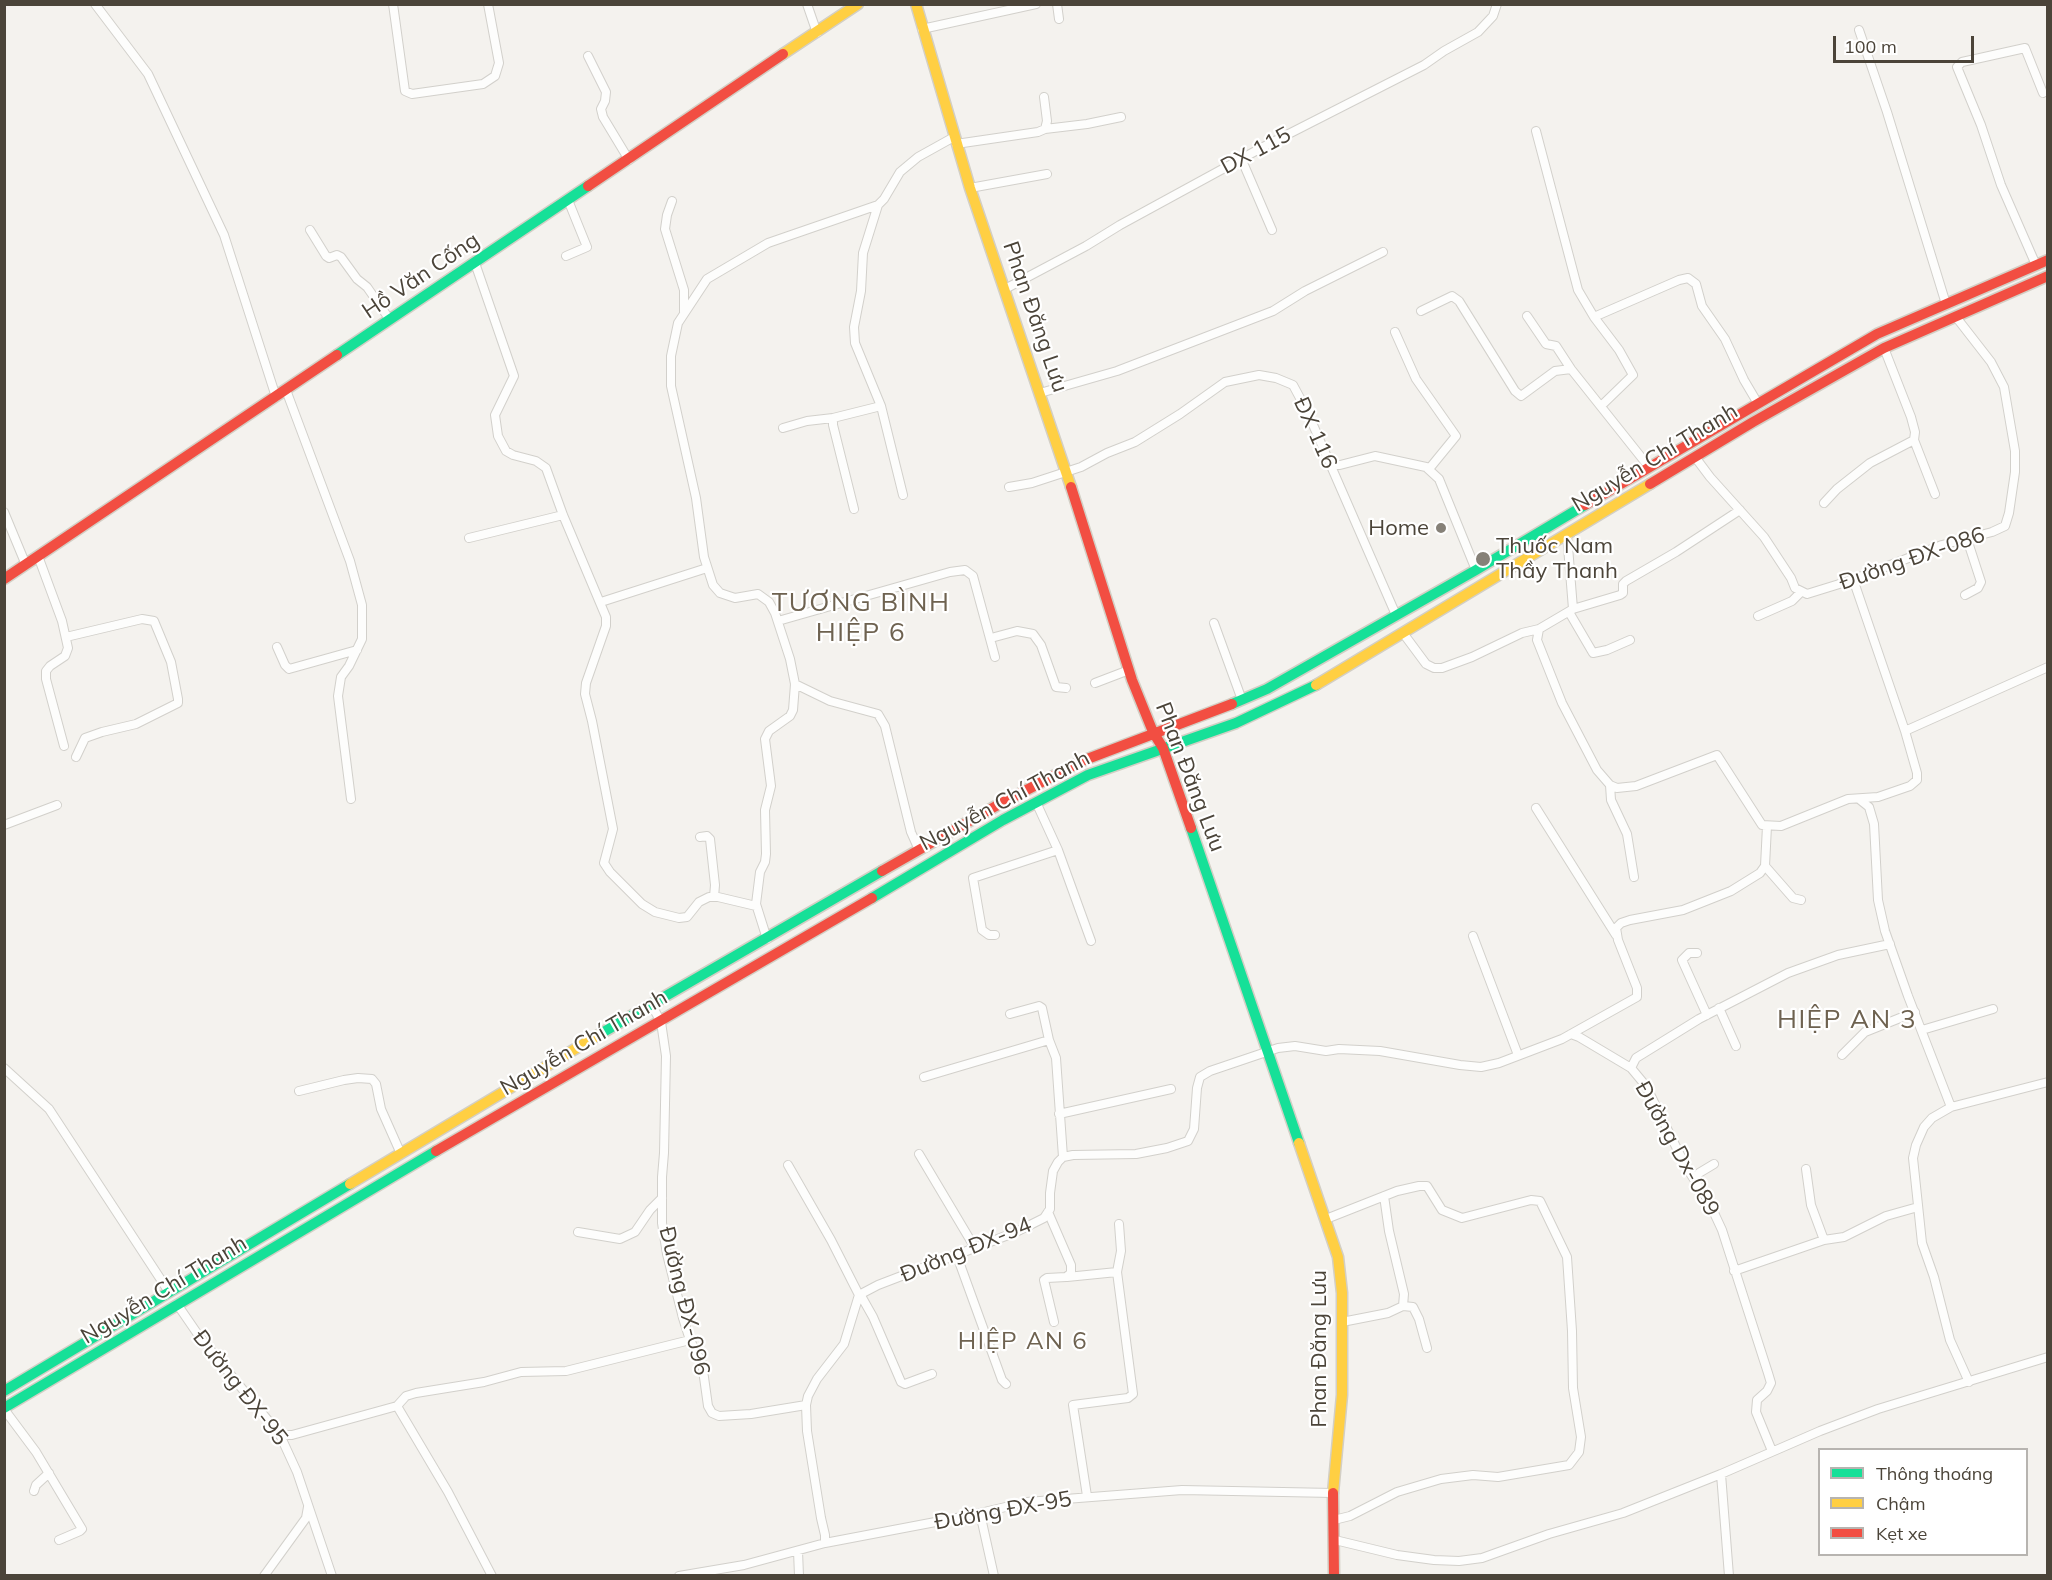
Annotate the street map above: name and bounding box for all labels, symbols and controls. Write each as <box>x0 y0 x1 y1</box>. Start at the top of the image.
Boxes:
scale bar <box>1836 24 1977 62</box>
text: 100 m <box>1844 35 1897 58</box>
street label: DX 115 <box>1216 122 1296 180</box>
street label: Hồ Văn Cống <box>358 227 484 325</box>
street label: Phan Đăng Lưu <box>997 238 1073 396</box>
street label: ĐX 116 <box>1288 393 1342 473</box>
street label: Nguyễn Chí Thanh <box>1567 398 1743 518</box>
place label: Home <box>1368 515 1429 541</box>
marker: Home <box>1434 521 1448 535</box>
street label: Đường ĐX-086 <box>1836 522 1988 596</box>
place label: Thuốc Nam Thầy Thanh <box>1496 533 1618 584</box>
marker: Thuốc Nam Thầy Thanh <box>1474 550 1492 568</box>
district label: TƯƠNG BÌNH HIỆP 6 <box>772 587 950 648</box>
street label: Phan Đăng Lưu <box>1149 699 1231 855</box>
street label: Nguyễn Chí Thanh <box>916 745 1094 857</box>
street label: Nguyễn Chí Thanh <box>496 984 672 1102</box>
district label: HIỆP AN 3 <box>1777 1004 1917 1036</box>
street label: Đường Dx-089 <box>1629 1077 1725 1221</box>
street label: Đường ĐX-94 <box>897 1212 1035 1288</box>
street label: Đường ĐX-096 <box>653 1224 715 1378</box>
street label: Nguyễn Chí Thanh <box>76 1230 252 1350</box>
street label: Phan Đăng Lưu <box>1306 1270 1332 1428</box>
street label: Đường ĐX-95 <box>187 1325 293 1451</box>
district label: HIỆP AN 6 <box>958 1328 1088 1356</box>
legend <box>1818 1448 2028 1556</box>
text: Thông thoáng <box>1876 1462 1993 1485</box>
street label: Đường ĐX-95 <box>932 1486 1074 1536</box>
text: Chậm <box>1876 1492 1925 1515</box>
text: Kẹt xe <box>1876 1522 1927 1545</box>

